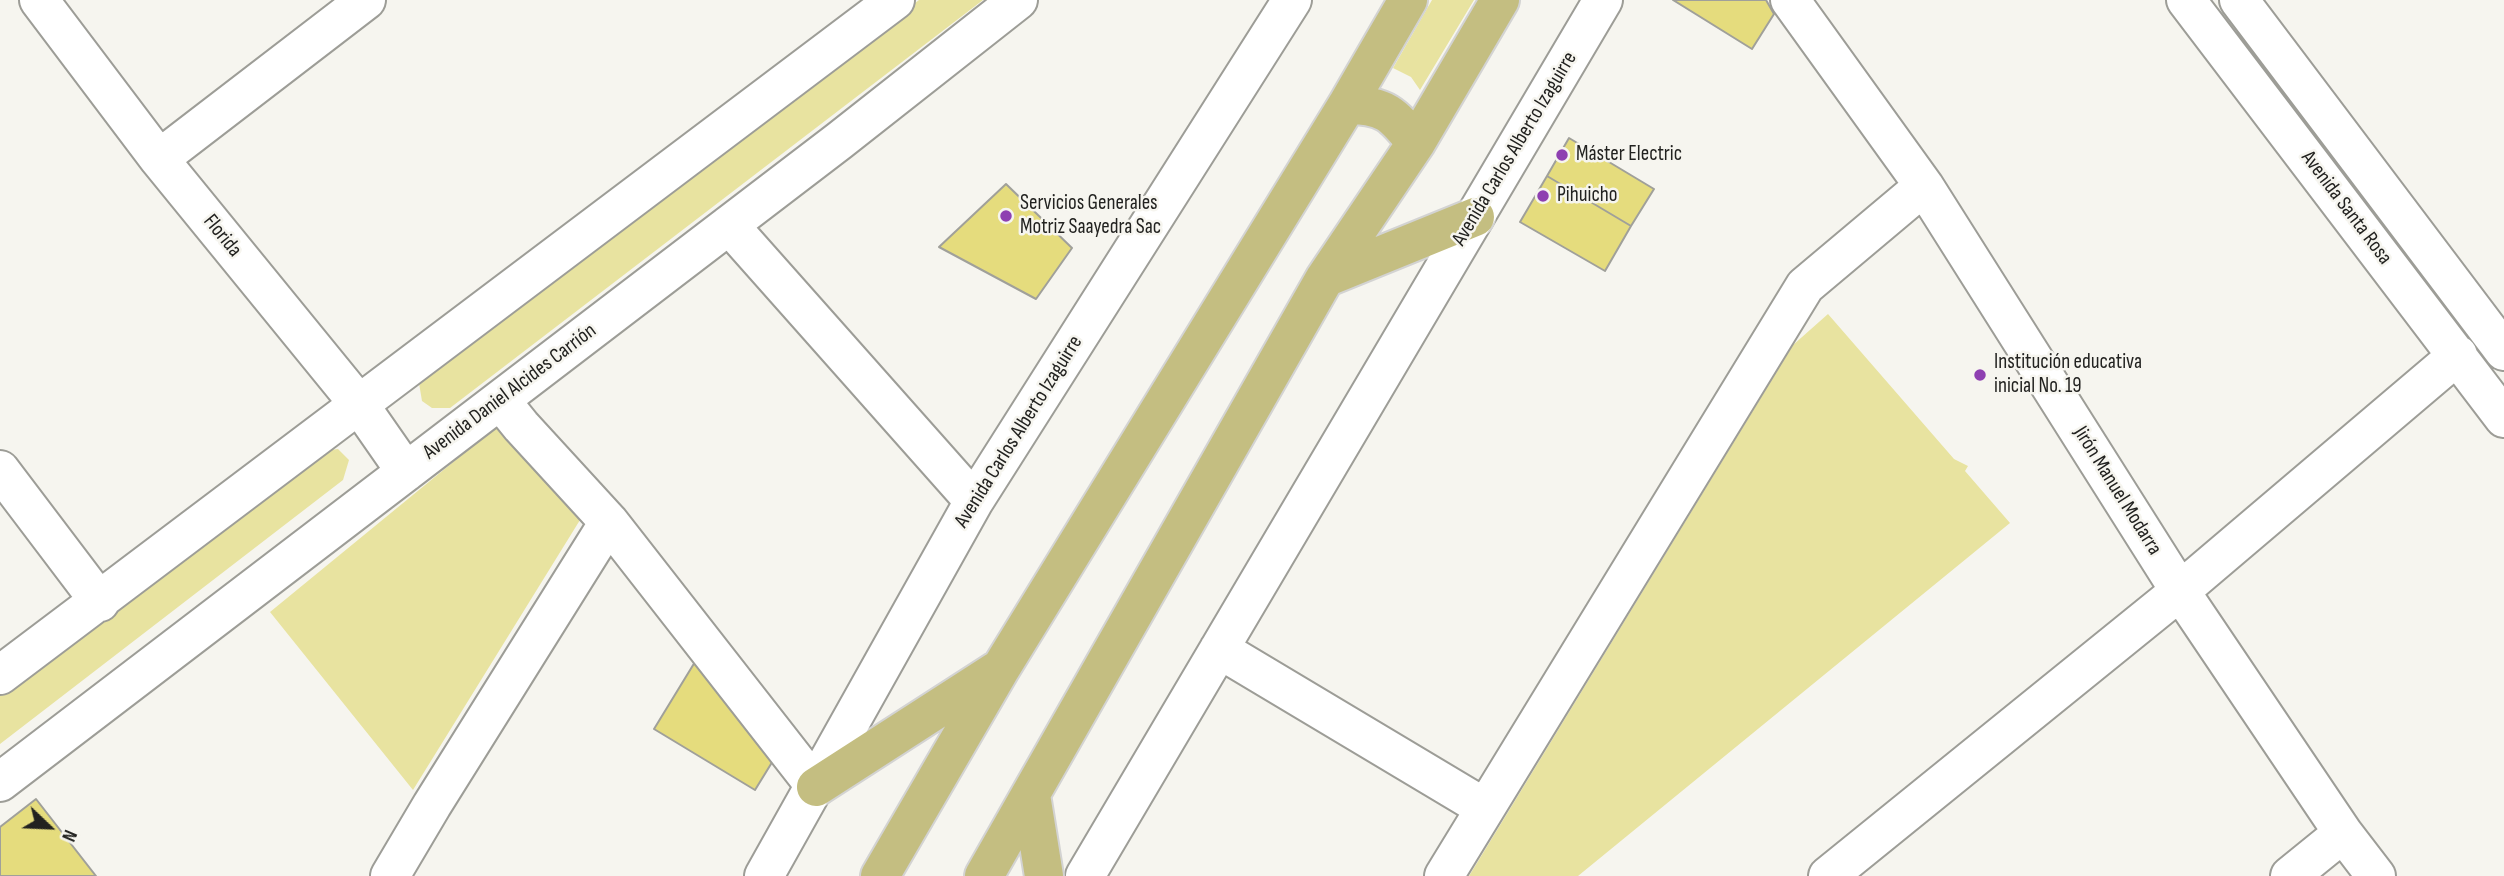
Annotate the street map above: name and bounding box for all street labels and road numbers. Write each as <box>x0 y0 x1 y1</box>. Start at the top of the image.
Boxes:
street label: Avenida Carlos Alberto Izaguirre <box>1447 48 1583 250</box>
street label: Avenida Santa Rosa <box>2295 146 2397 270</box>
street label: Florida <box>197 210 247 262</box>
street label: Avenida Daniel Alcides Carrión <box>418 319 602 465</box>
street label: Avenida Carlos Alberto Izaguirre <box>950 331 1088 533</box>
street label: Jirón Manuel Modarra <box>2067 422 2167 560</box>

